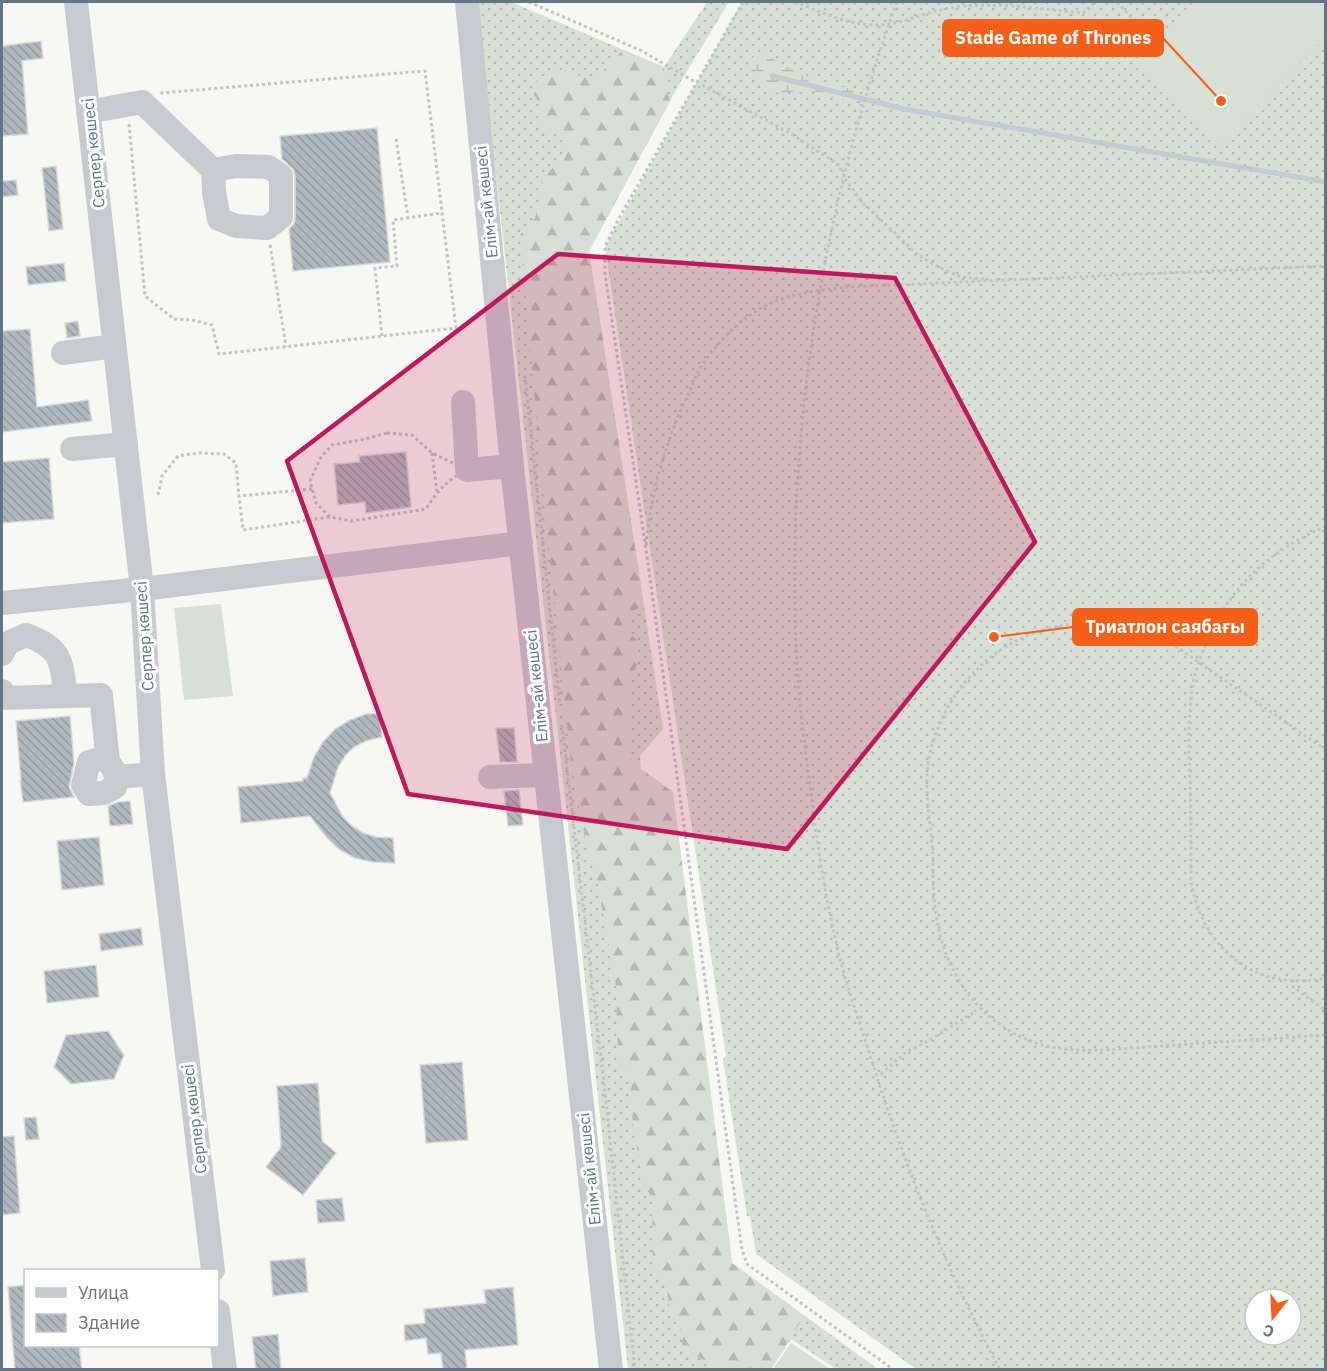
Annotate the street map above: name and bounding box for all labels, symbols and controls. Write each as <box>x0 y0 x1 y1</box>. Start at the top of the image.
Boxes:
callout: Stade Game of Thrones <box>943 20 1163 56</box>
text: Stade Game of Thrones <box>955 26 1151 49</box>
street label: Серпер көшесі <box>77 97 109 209</box>
street label: Елім-ай көшесі <box>470 145 502 259</box>
street label: Серпер көшесі <box>130 580 158 692</box>
callout: Триатлон саябағы <box>1073 609 1257 645</box>
text: Триатлон саябағы <box>1085 615 1245 638</box>
street label: Елім-ай көшесі <box>520 629 552 743</box>
street label: Серпер көшесі <box>177 1063 211 1175</box>
street label: Елім-ай көшесі <box>573 1112 605 1226</box>
legend <box>24 1269 219 1347</box>
text: Улица <box>78 1281 129 1304</box>
north arrow <box>1243 1287 1303 1347</box>
text: Здание <box>78 1311 140 1334</box>
text: С <box>1260 1320 1276 1342</box>

